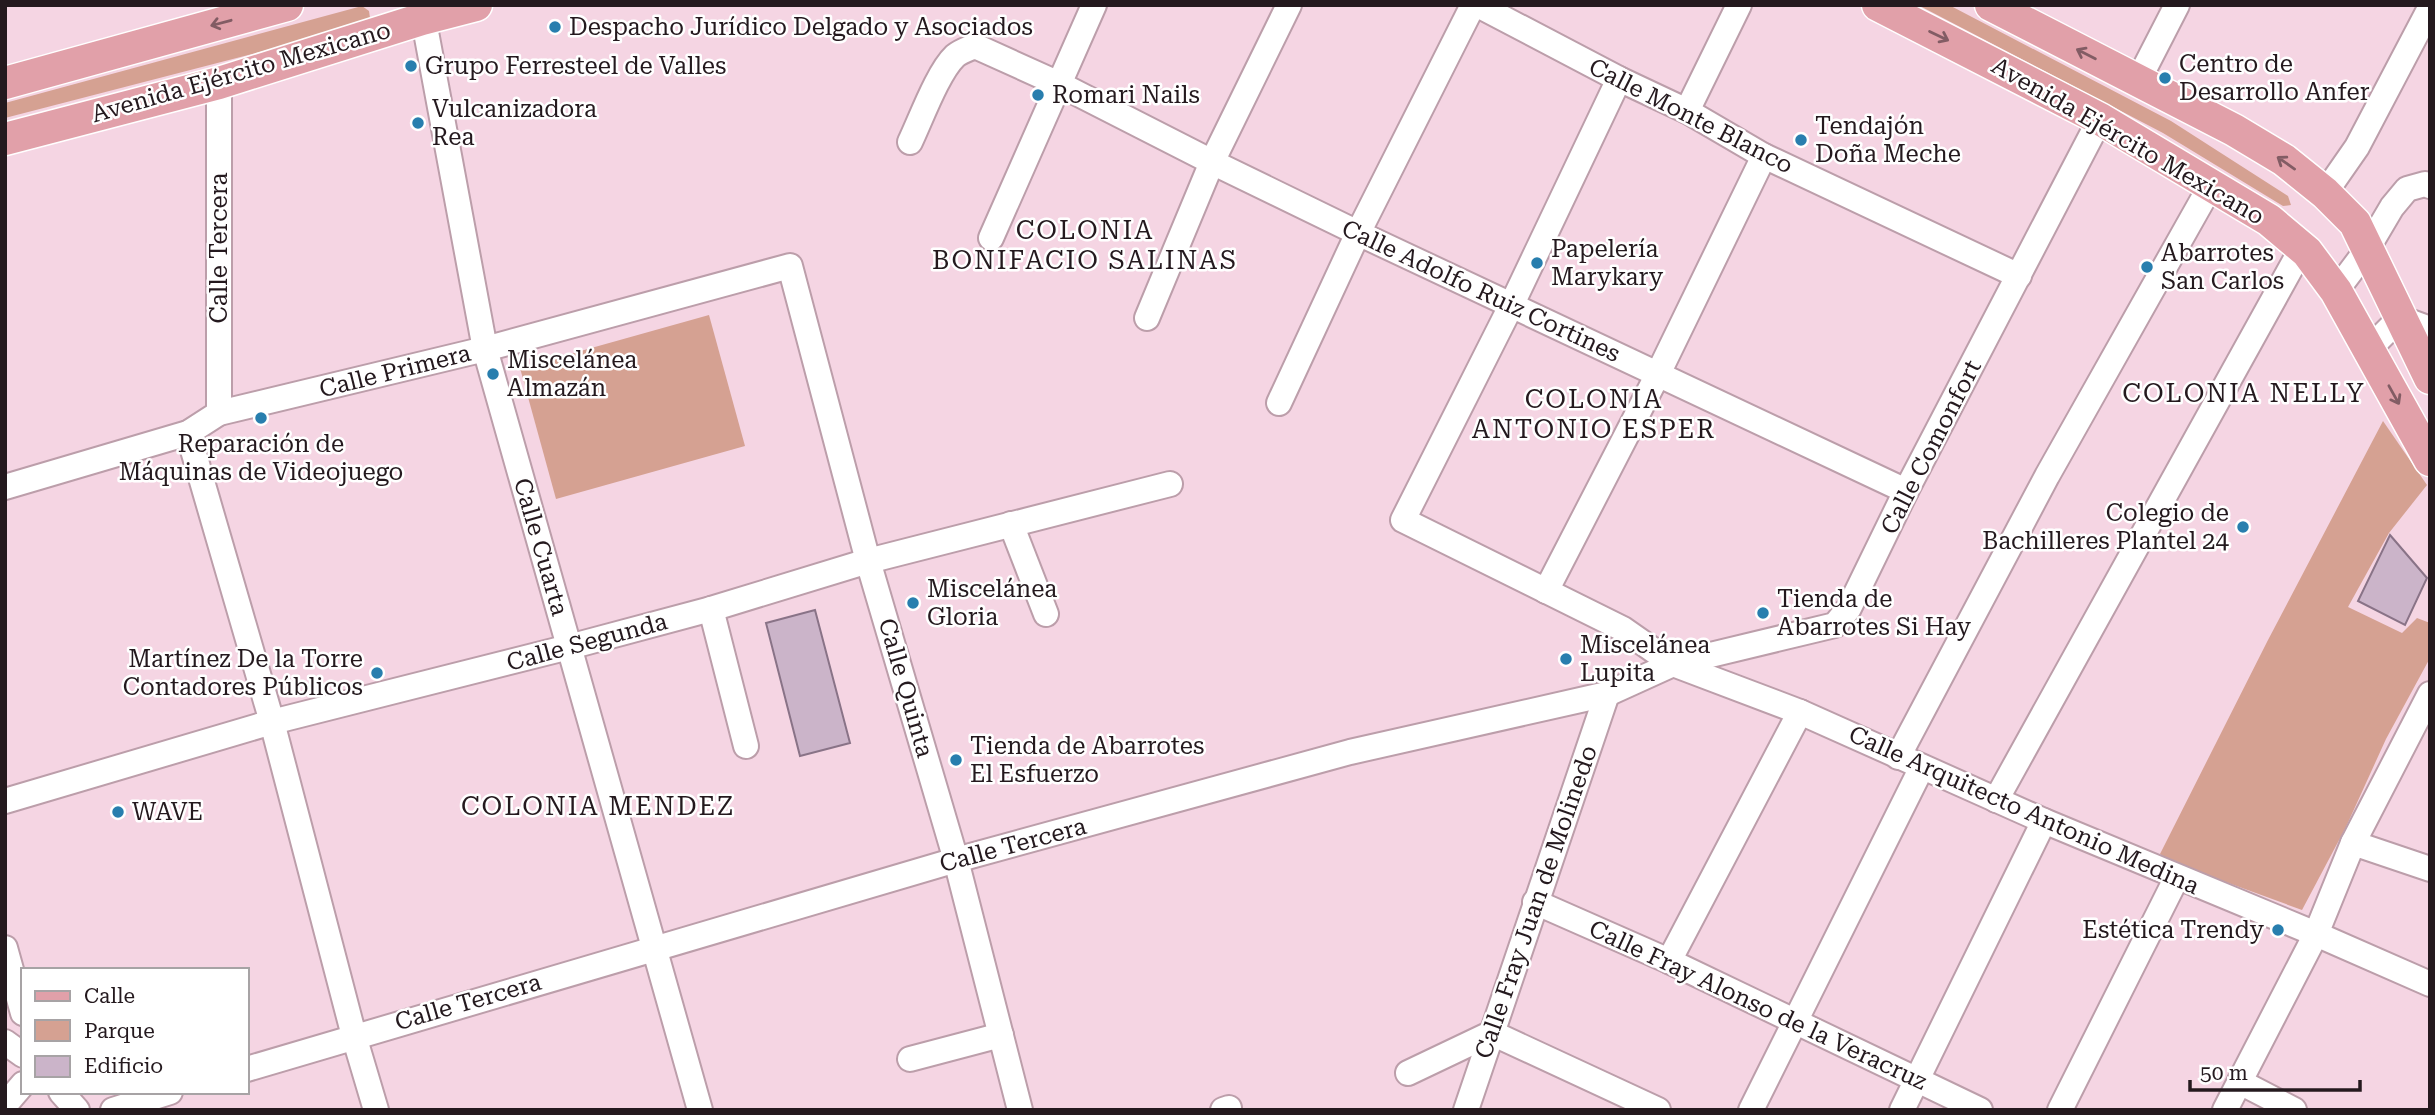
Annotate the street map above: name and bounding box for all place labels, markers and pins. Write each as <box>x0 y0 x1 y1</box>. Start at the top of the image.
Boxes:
place label: Despacho Jurídico Delgado y Asociados <box>569 13 1033 41</box>
marker: Despacho Jurídico Delgado y Asociados <box>547 19 563 35</box>
place label: Centro de Desarrollo Anfer <box>2179 50 2370 106</box>
place label: Grupo Ferresteel de Valles <box>425 52 726 80</box>
marker: Grupo Ferresteel de Valles <box>403 58 419 74</box>
marker: Centro de Desarrollo Anfer <box>2157 70 2173 86</box>
place label: Romari Nails <box>1052 81 1200 109</box>
marker: Romari Nails <box>1030 87 1046 103</box>
place label: Vulcanizadora Rea <box>432 95 597 151</box>
place label: Tendajón Doña Meche <box>1815 112 1961 168</box>
marker: Vulcanizadora Rea <box>410 115 426 131</box>
marker: Tendajón Doña Meche <box>1793 132 1809 148</box>
place label: Papelería Marykary <box>1551 235 1664 291</box>
place label: Abarrotes San Carlos <box>2161 239 2284 295</box>
marker: Papelería Marykary <box>1529 255 1545 271</box>
marker: Abarrotes San Carlos <box>2139 259 2155 275</box>
place label: Miscelánea Almazán <box>507 346 637 402</box>
marker: Miscelánea Almazán <box>485 366 501 382</box>
marker: Reparación de Máquinas de Videojuego <box>253 410 269 426</box>
place label: Reparación de Máquinas de Videojuego <box>119 430 403 486</box>
place label: Colegio de Bachilleres Plantel 24 <box>1982 499 2230 555</box>
marker: Colegio de Bachilleres Plantel 24 <box>2235 519 2251 535</box>
place label: Miscelánea Gloria <box>927 575 1057 631</box>
place label: Tienda de Abarrotes Si Hay <box>1777 585 1972 641</box>
marker: Miscelánea Gloria <box>905 595 921 611</box>
marker: Tienda de Abarrotes Si Hay <box>1755 605 1771 621</box>
place label: Miscelánea Lupita <box>1580 631 1710 687</box>
place label: Martínez De la Torre Contadores Públicos <box>123 645 363 701</box>
marker: Miscelánea Lupita <box>1558 651 1574 667</box>
marker: Martínez De la Torre Contadores Públicos <box>369 665 385 681</box>
place label: Tienda de Abarrotes El Esfuerzo <box>970 732 1204 788</box>
marker: Tienda de Abarrotes El Esfuerzo <box>948 752 964 768</box>
place label: WAVE <box>132 798 203 826</box>
marker: WAVE <box>110 804 126 820</box>
place label: Estética Trendy <box>2082 916 2265 944</box>
marker: Estética Trendy <box>2270 922 2286 938</box>

